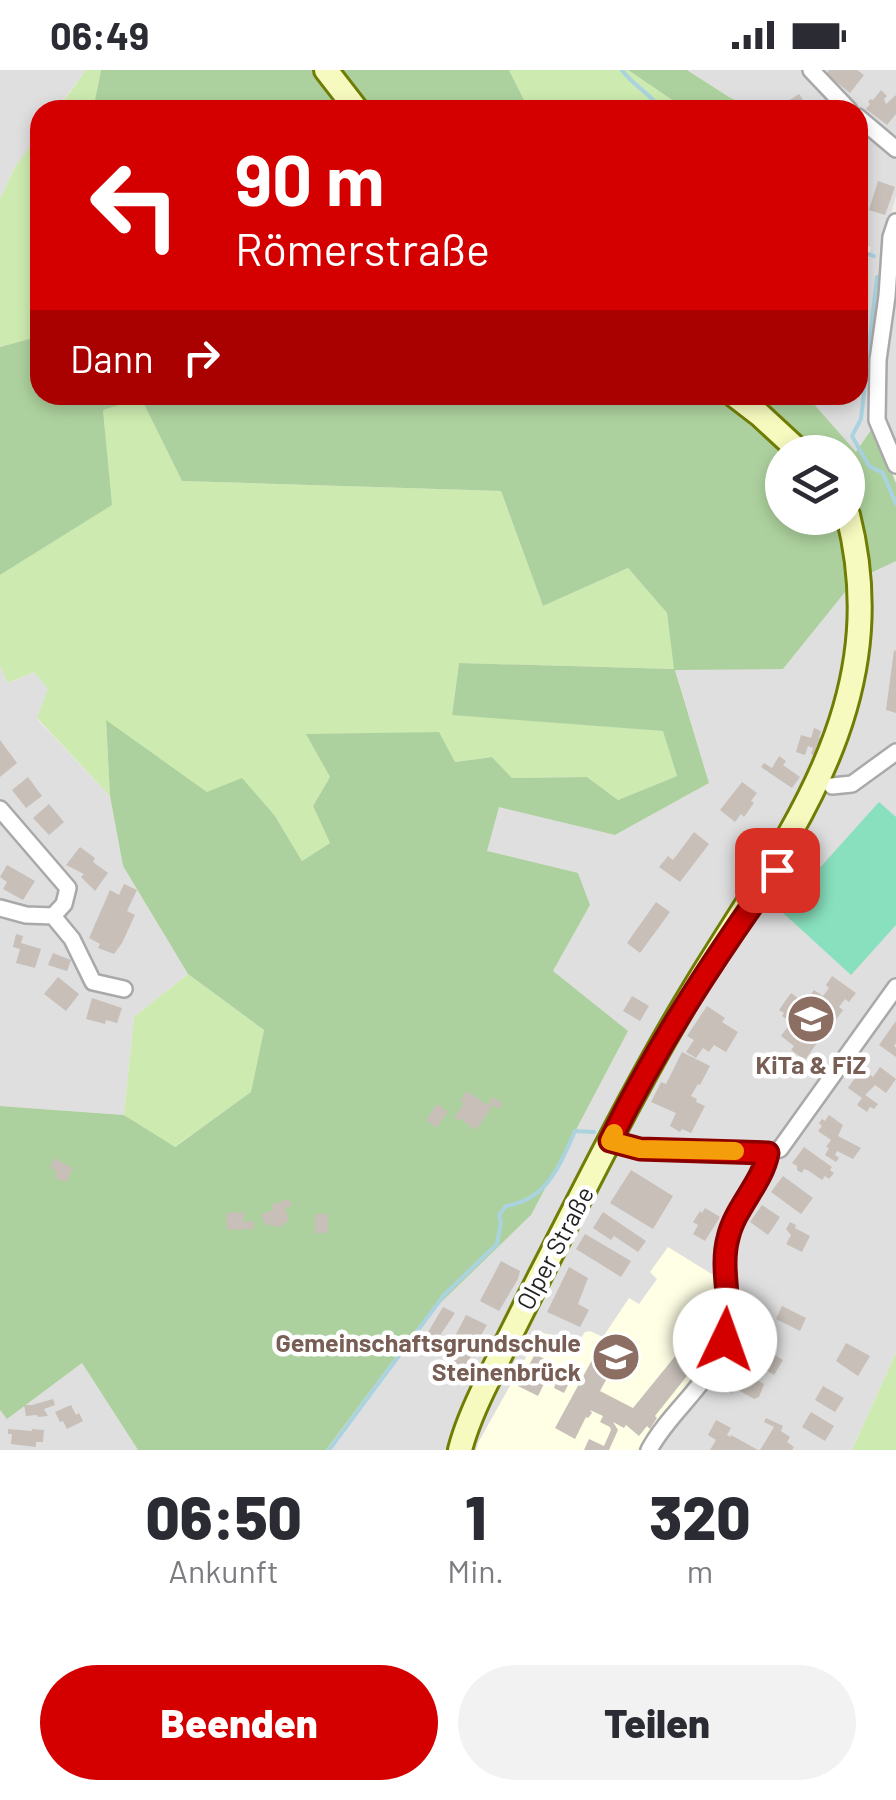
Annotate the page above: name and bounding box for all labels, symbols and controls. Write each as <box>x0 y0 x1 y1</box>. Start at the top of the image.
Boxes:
text: 06:49 <box>50 12 149 58</box>
text: 90 m <box>235 136 385 220</box>
icon: left <box>70 140 200 270</box>
text: Römerstraße <box>235 221 490 275</box>
icon: right <box>174 330 229 385</box>
text: Dann <box>70 335 154 381</box>
map controls <box>765 435 865 535</box>
button: layers <box>765 435 865 535</box>
pin <box>735 828 820 913</box>
icon: arrive <box>750 843 805 898</box>
school or university icon: KiTa & FiZ <box>785 993 837 1045</box>
place label: KiTa & FiZ <box>756 1049 866 1079</box>
street label: Olper Straße <box>509 1181 599 1314</box>
position arrow <box>673 1288 777 1392</box>
place label: Gemeinschaftsgrundschule Steinenbrück <box>275 1327 581 1386</box>
school or university icon: Gemeinschaftsgrundschule Steinenbrück <box>590 1331 642 1383</box>
text: 06:50 <box>145 1480 302 1552</box>
text: 1 <box>465 1480 486 1552</box>
text: 320 <box>649 1480 751 1552</box>
text: Ankunft <box>169 1551 279 1589</box>
text: Min. <box>447 1551 504 1589</box>
text: m <box>687 1551 713 1589</box>
button: Beenden <box>40 1665 438 1780</box>
button: Teilen <box>458 1665 856 1780</box>

